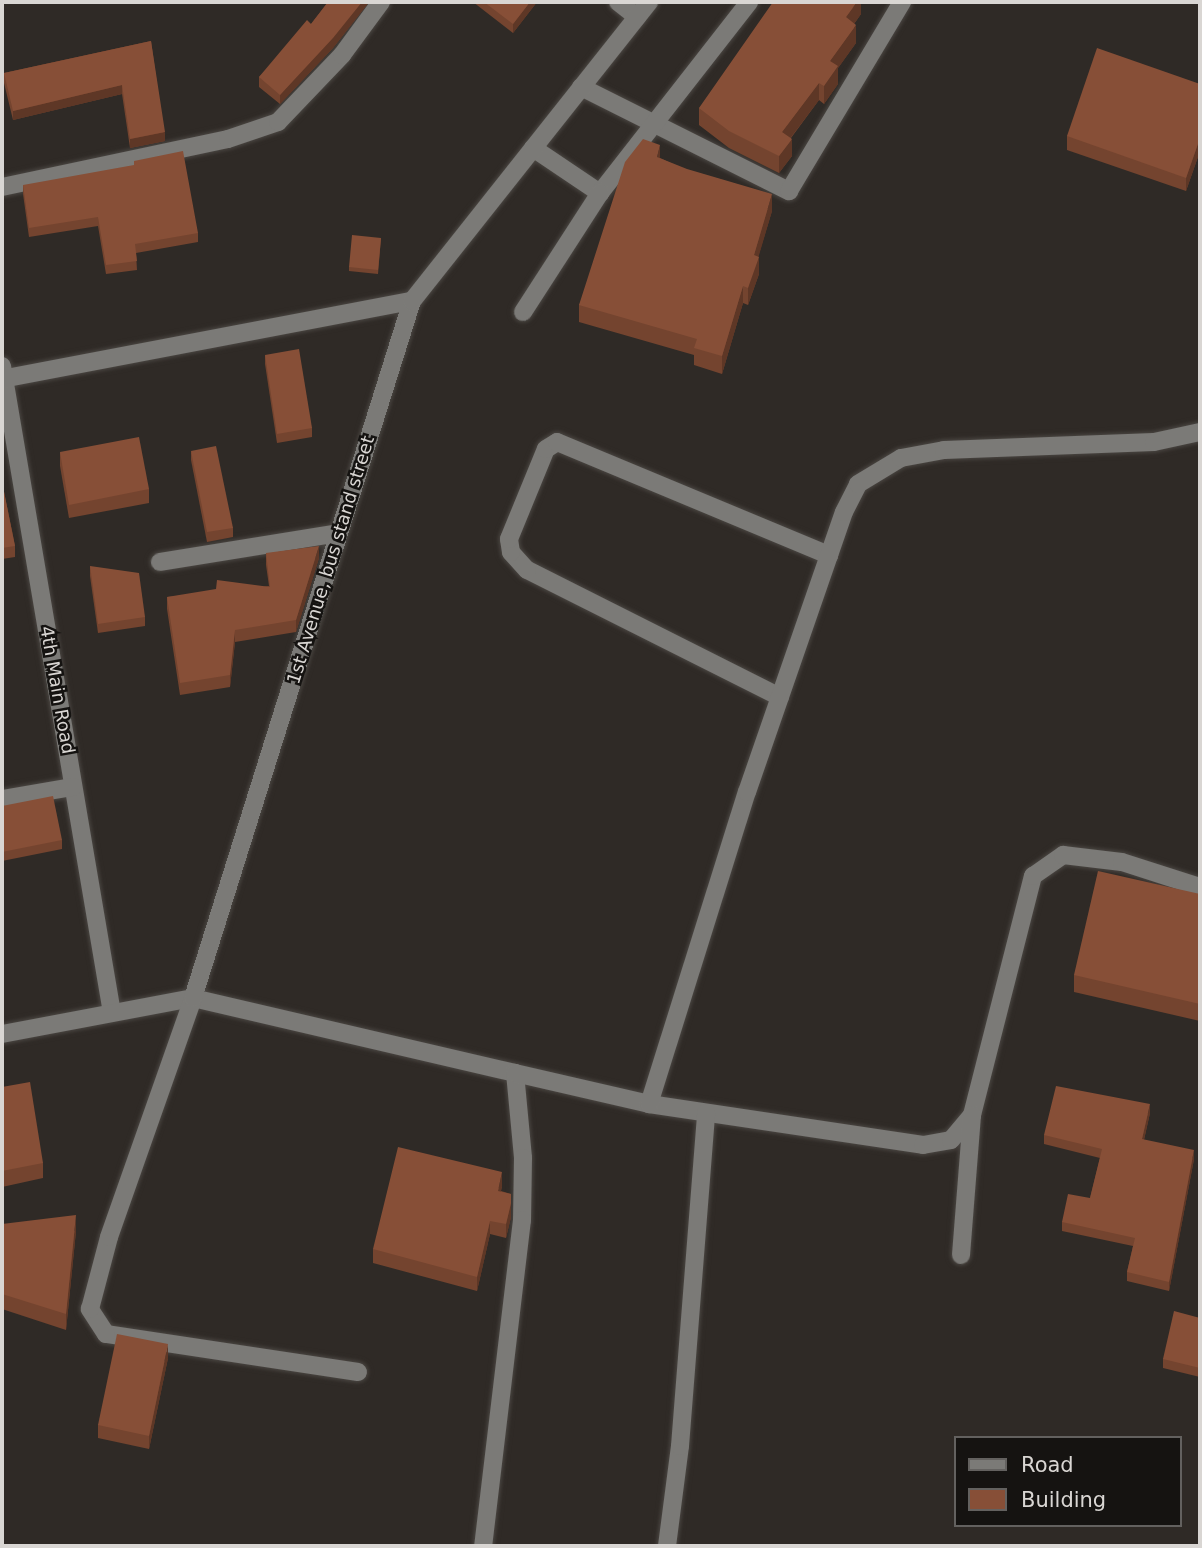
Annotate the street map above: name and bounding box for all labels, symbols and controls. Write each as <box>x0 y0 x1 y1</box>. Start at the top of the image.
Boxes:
street label: 1st Avenue, bus stand street <box>283 433 379 687</box>
street label: 4th Main Road <box>35 624 79 756</box>
legend <box>954 1436 1181 1527</box>
text: Road <box>1021 1453 1074 1477</box>
text: Building <box>1021 1488 1106 1512</box>

